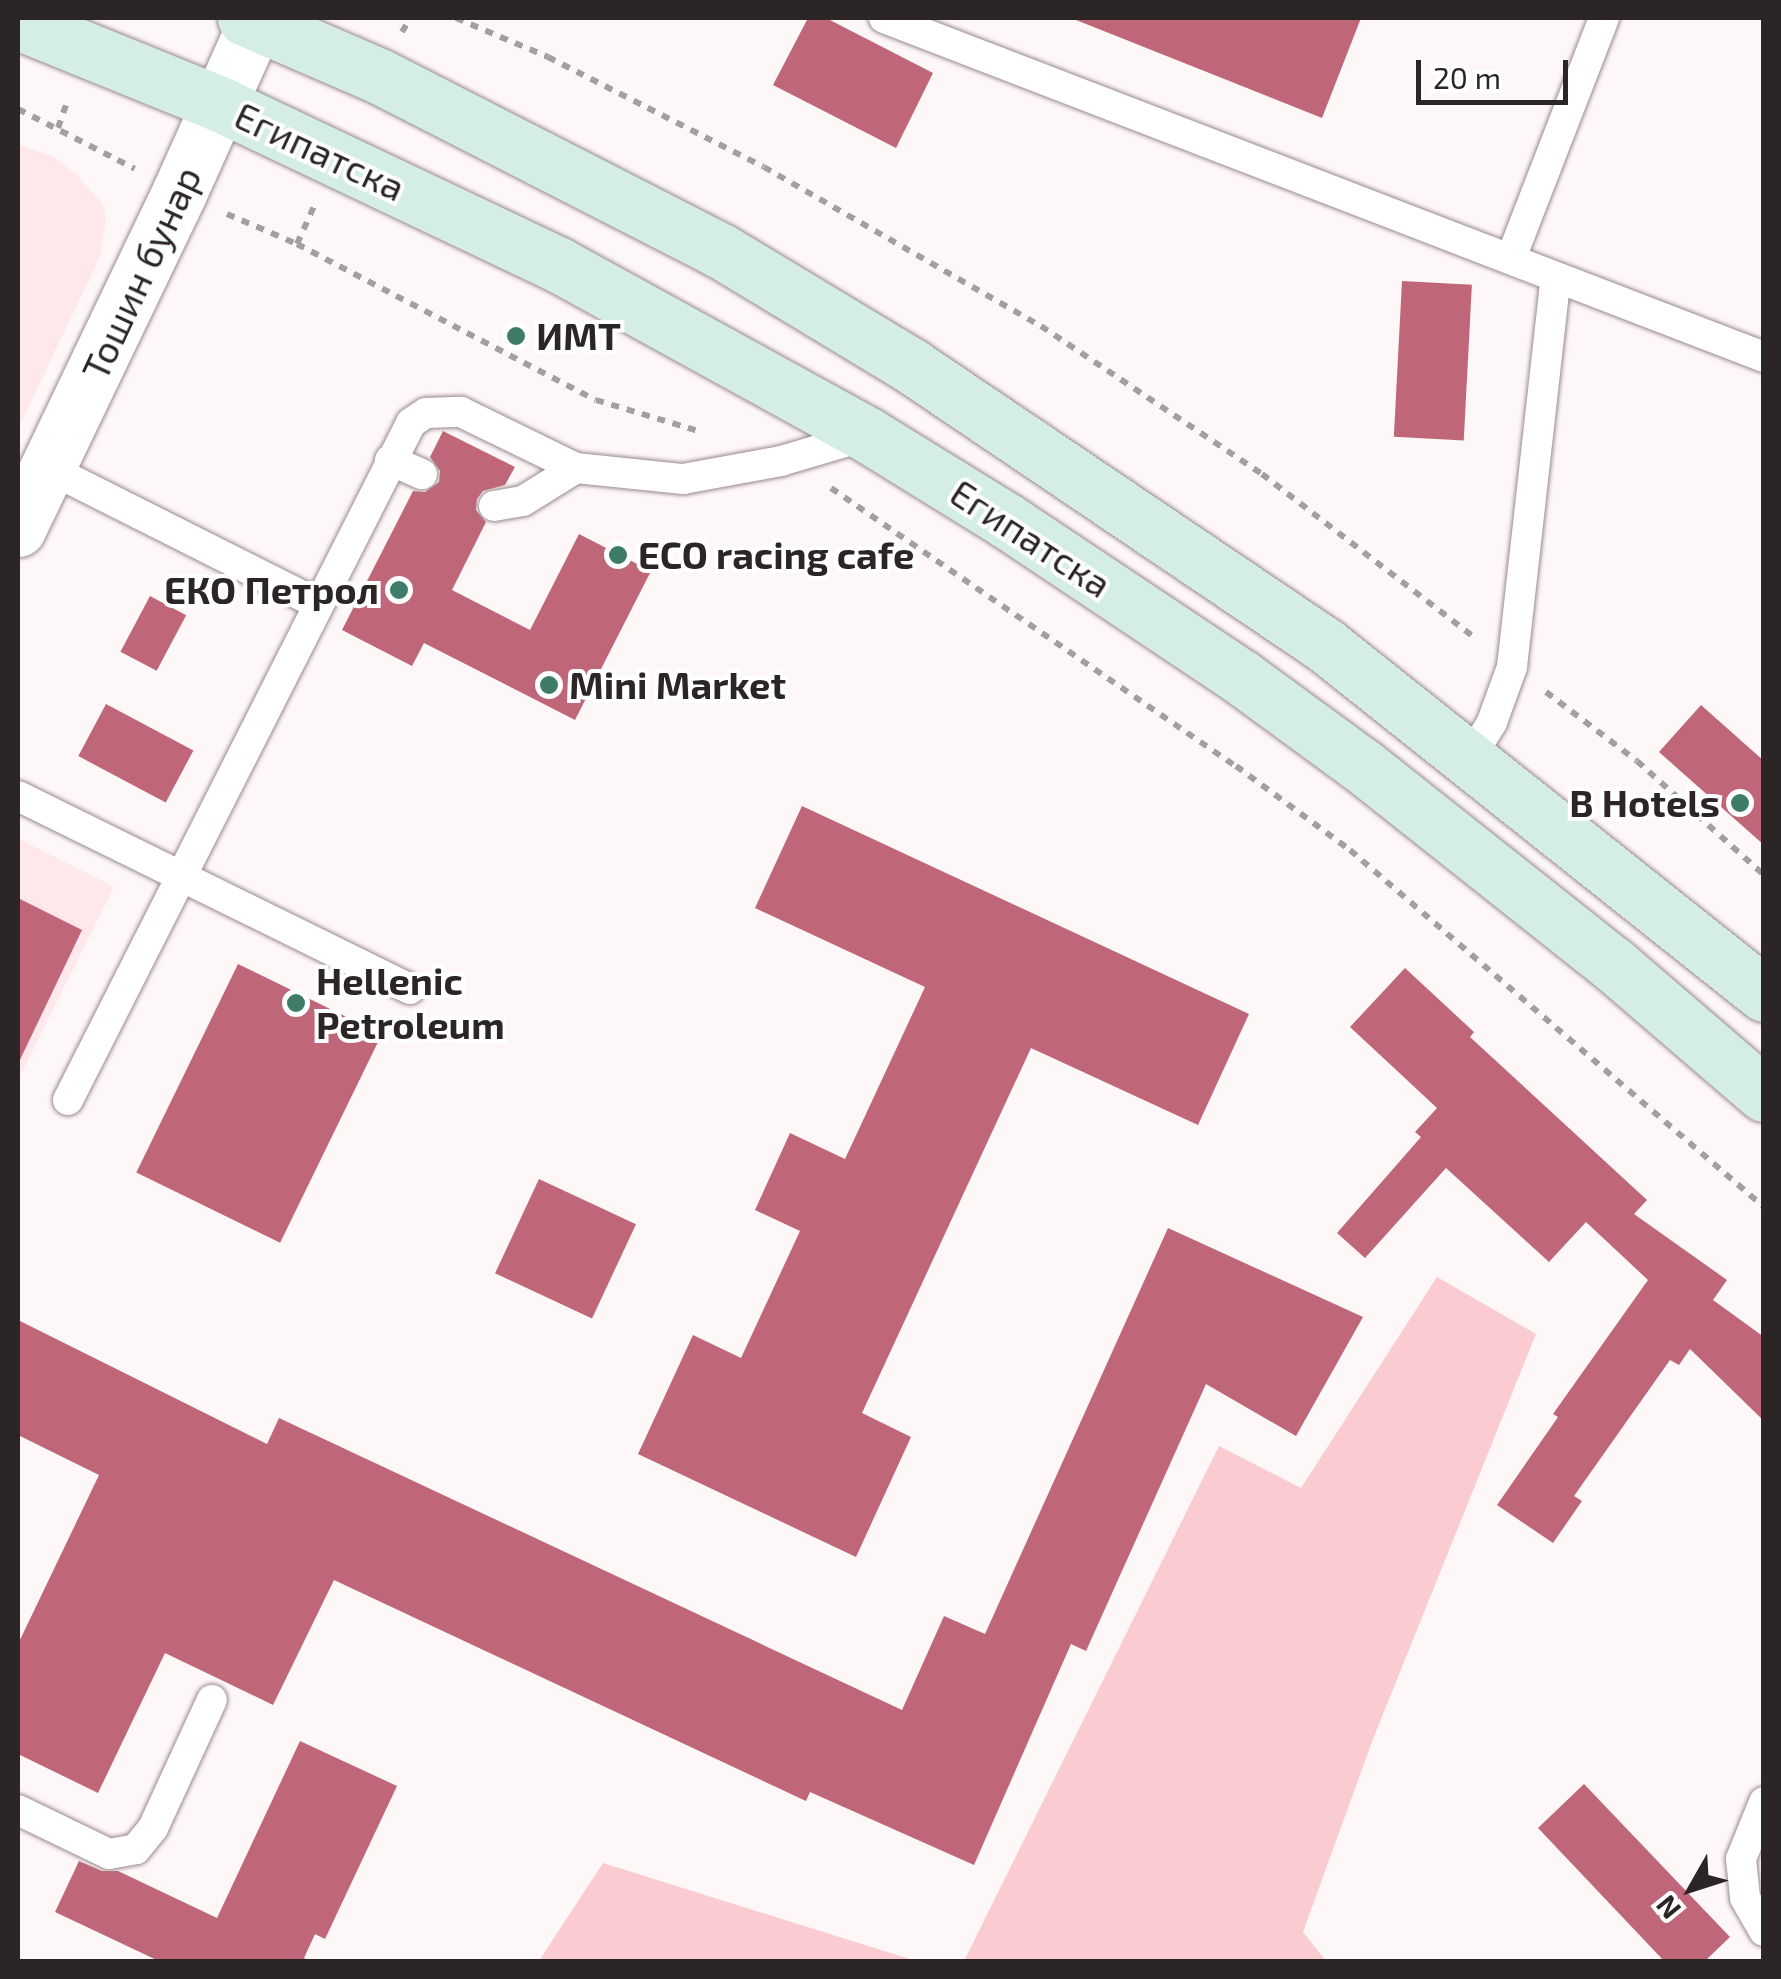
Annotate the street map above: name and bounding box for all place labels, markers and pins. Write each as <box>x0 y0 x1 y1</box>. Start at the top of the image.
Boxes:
place label: ИМТ <box>536 313 621 359</box>
marker: ИМТ <box>505 325 527 347</box>
place label: ECO racing cafe <box>638 532 914 578</box>
marker: ECO racing cafe <box>607 544 629 566</box>
place label: ЕКО Петрол <box>164 567 379 613</box>
marker: ЕКО Петрол <box>388 579 410 601</box>
place label: Mini Market <box>569 662 786 708</box>
marker: Mini Market <box>538 674 560 696</box>
place label: B Hotels <box>1569 780 1720 826</box>
marker: B Hotels <box>1729 792 1751 814</box>
place label: Hellenic Petroleum <box>316 958 505 1048</box>
marker: Hellenic Petroleum <box>285 992 307 1014</box>

